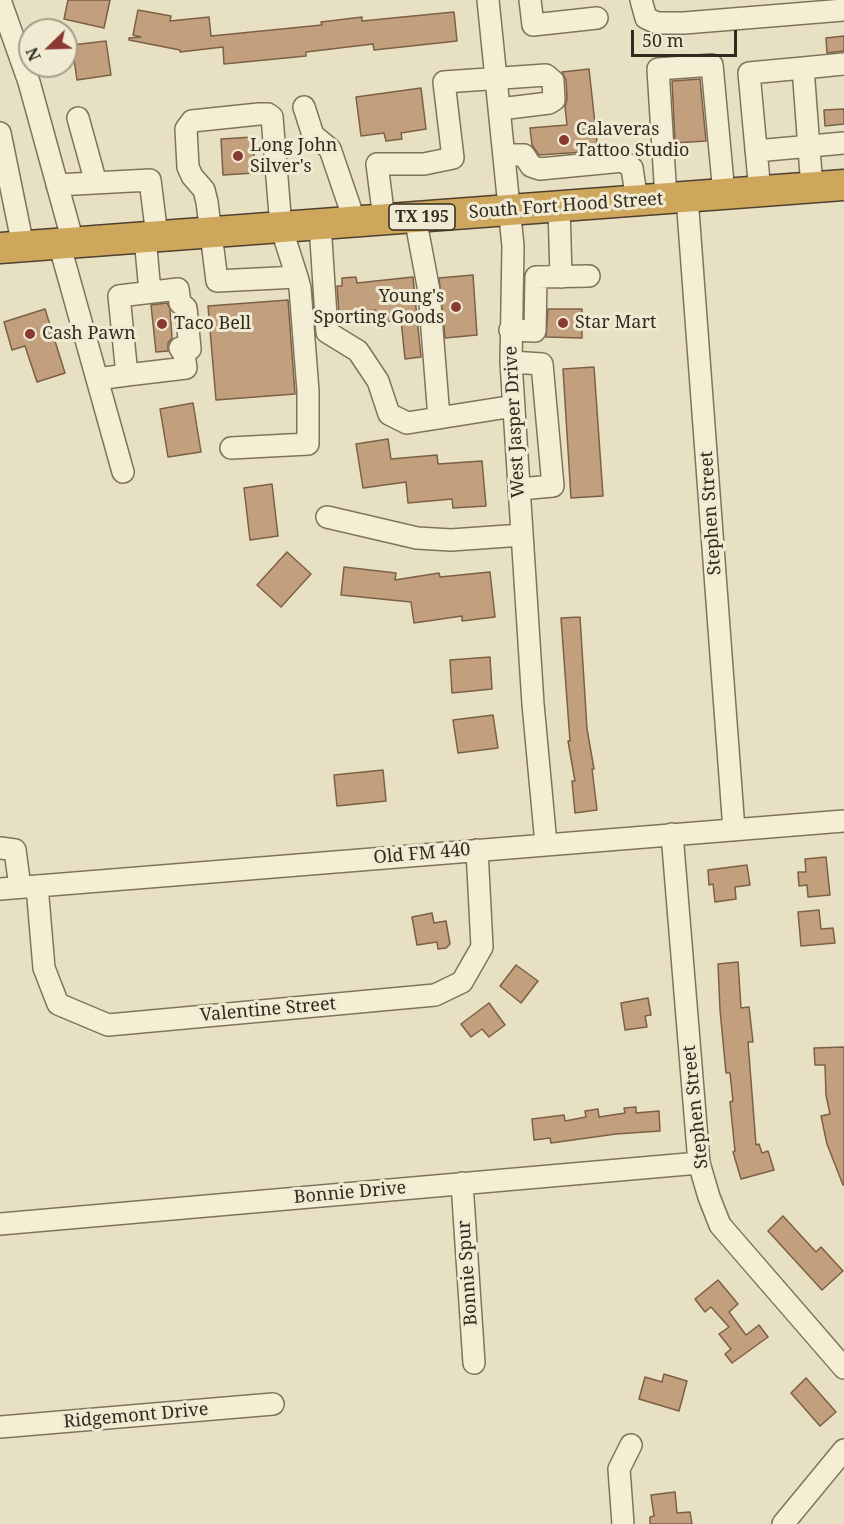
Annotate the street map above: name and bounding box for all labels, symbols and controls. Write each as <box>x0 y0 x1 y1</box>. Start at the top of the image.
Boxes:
north arrow <box>18 18 78 78</box>
scale bar <box>634 18 740 56</box>
text: 50 m <box>642 28 684 52</box>
text: N <box>21 44 46 64</box>
place label: Calaveras Tattoo Studio <box>576 119 690 162</box>
marker: Calaveras Tattoo Studio <box>557 133 571 147</box>
place label: Long John Silver's <box>250 135 337 178</box>
marker: Long John Silver's <box>231 149 245 163</box>
street label: South Fort Hood Street <box>468 188 664 224</box>
road number: TX 195 <box>389 204 455 230</box>
place label: Young's Sporting Goods <box>313 286 444 328</box>
marker: Young's Sporting Goods <box>449 300 463 314</box>
place label: Star Mart <box>575 312 656 334</box>
place label: Taco Bell <box>174 313 251 335</box>
marker: Star Mart <box>556 316 570 330</box>
marker: Taco Bell <box>155 317 169 331</box>
place label: Cash Pawn <box>42 323 136 345</box>
marker: Cash Pawn <box>23 327 37 341</box>
street label: West Jasper Drive <box>500 345 530 499</box>
street label: Stephen Street <box>696 450 726 576</box>
street label: Old FM 440 <box>373 839 471 869</box>
street label: Valentine Street <box>199 993 337 1027</box>
street label: Stephen Street <box>679 1044 713 1170</box>
street label: Bonnie Drive <box>293 1177 407 1209</box>
street label: Bonnie Spur <box>454 1219 482 1327</box>
street label: Ridgemont Drive <box>63 1399 209 1433</box>

